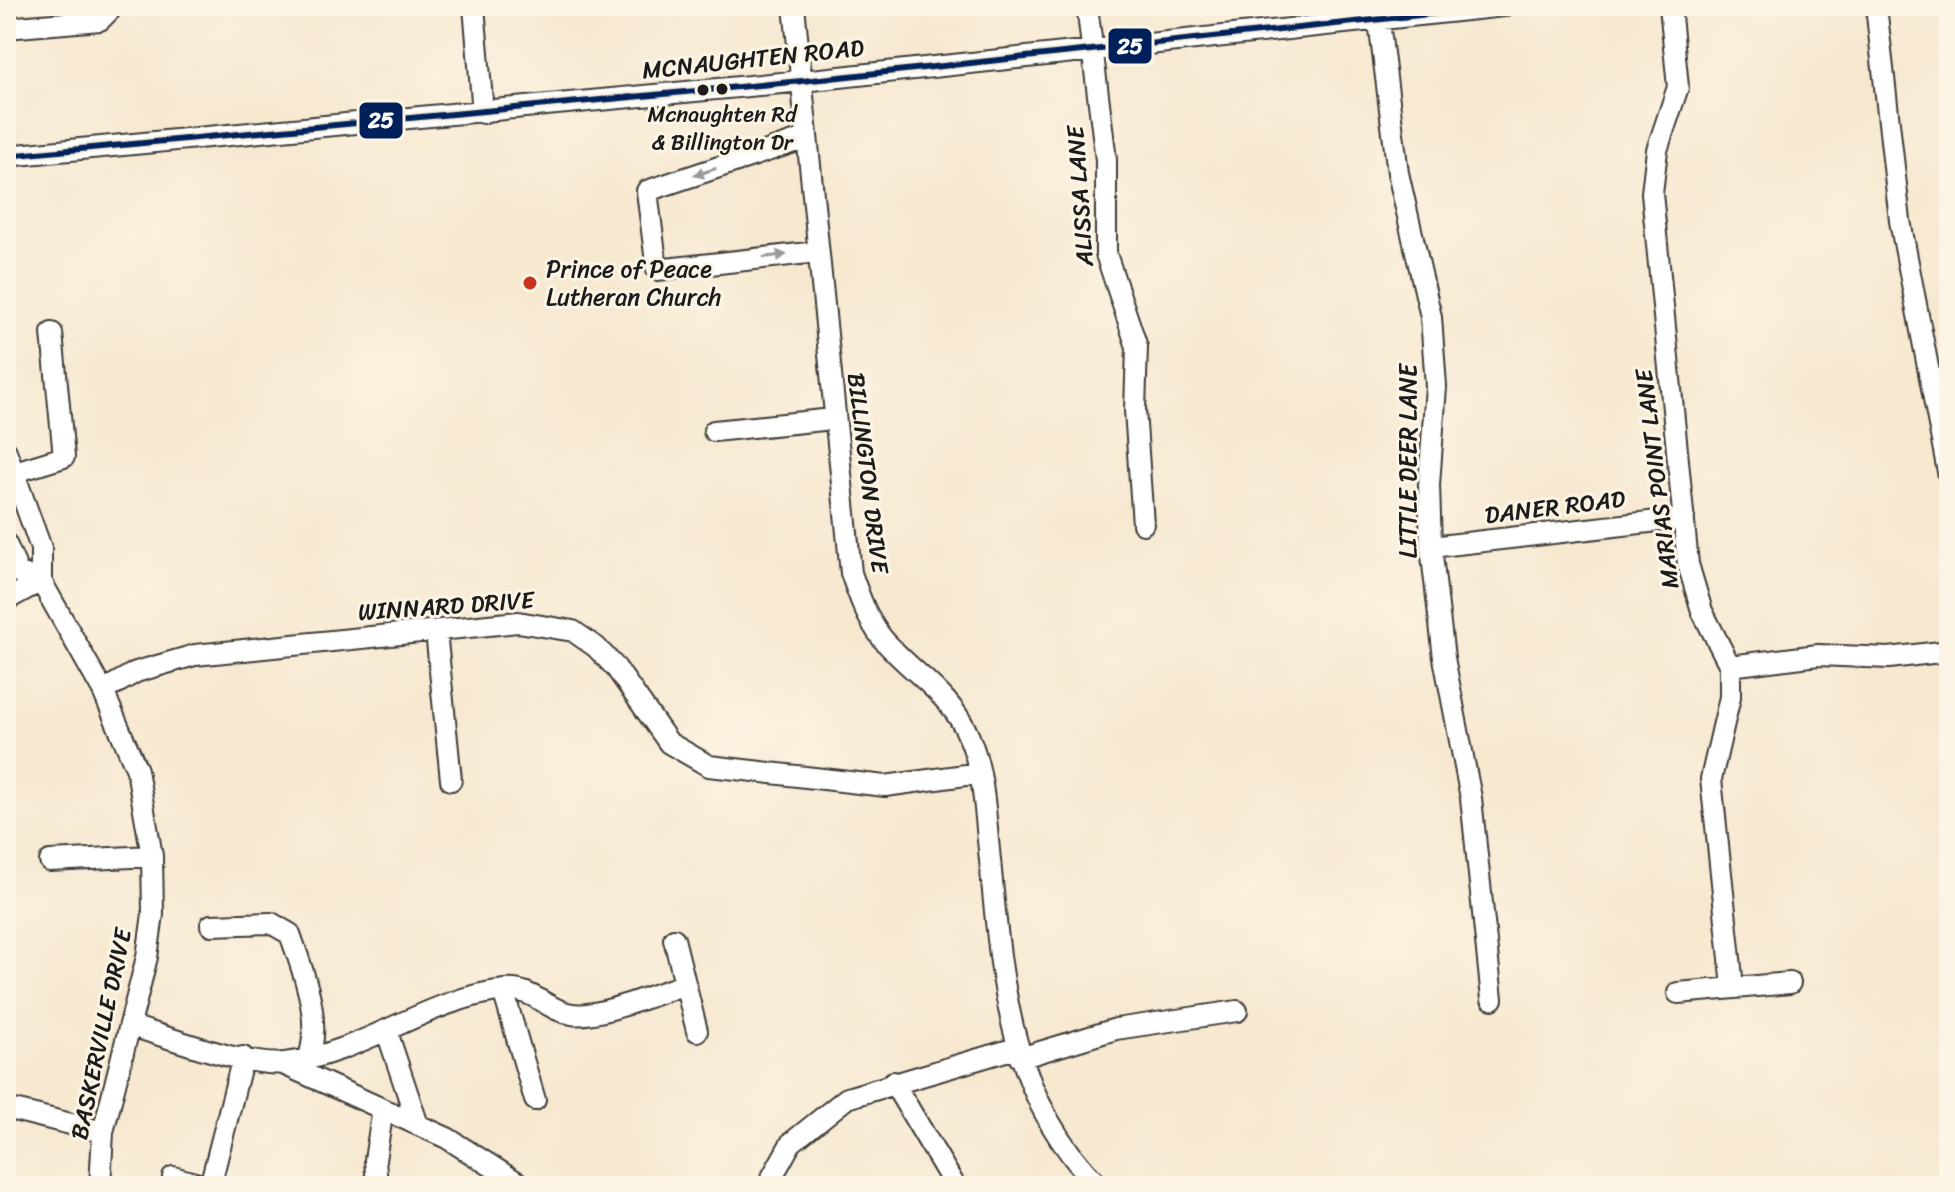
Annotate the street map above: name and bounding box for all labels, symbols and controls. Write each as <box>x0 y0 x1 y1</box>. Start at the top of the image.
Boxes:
street label: MCNAUGHTEN ROAD <box>640 26 866 92</box>
line badge: 25 <box>1107 27 1153 65</box>
text: 25 <box>1116 27 1144 66</box>
marker: Mcnaughten Rd & Billington Dr <box>714 81 730 97</box>
unlabelled marker <box>695 82 711 98</box>
place label: Mcnaughten Rd & Billington Dr <box>647 95 798 162</box>
line badge: 25 <box>358 101 404 140</box>
text: 25 <box>367 101 395 140</box>
street label: ALISSA LANE <box>1054 123 1106 269</box>
one-way arrow <box>693 166 717 178</box>
place label: Prince of Peace Lutheran Church <box>546 248 721 318</box>
one-way arrow <box>763 250 788 263</box>
marker: Prince of Peace Lutheran Church <box>521 274 539 292</box>
street label: LITTLE DEER LANE <box>1387 362 1429 558</box>
street label: MARIAS POINT LANE <box>1622 365 1691 591</box>
street label: BILLINGTON DRIVE <box>835 370 901 577</box>
street label: DANER ROAD <box>1482 477 1628 536</box>
street label: WINNARD DRIVE <box>357 579 537 633</box>
street label: BASKERVILLE DRIVE <box>58 923 144 1144</box>

